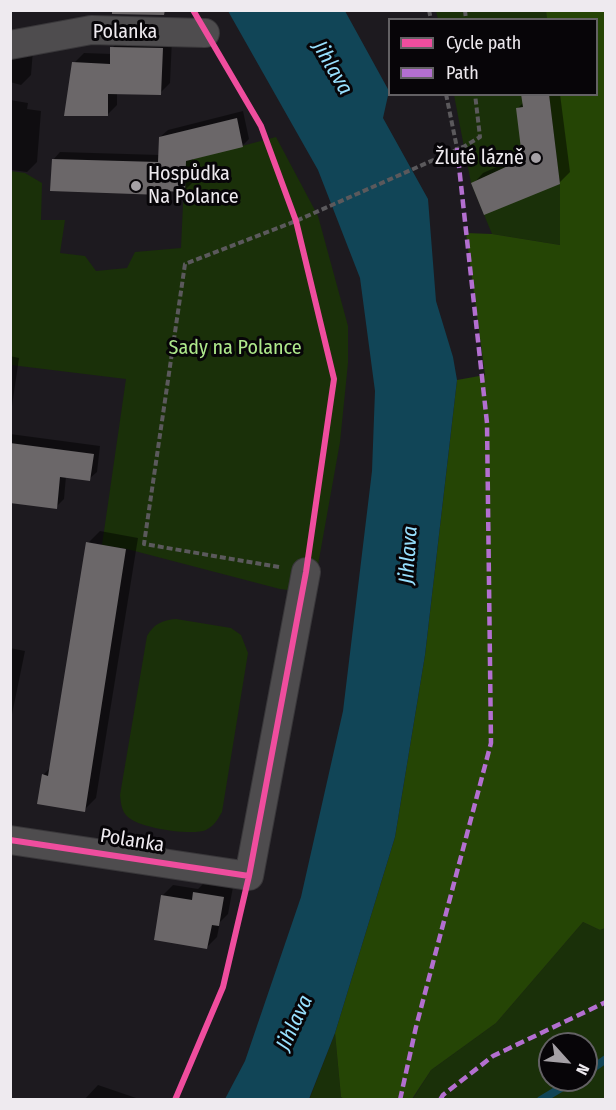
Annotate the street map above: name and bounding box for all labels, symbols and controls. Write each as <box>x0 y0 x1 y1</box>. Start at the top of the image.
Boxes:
legend <box>388 18 598 96</box>
street label: Polanka <box>93 20 157 44</box>
text: Cycle path <box>446 32 521 54</box>
water label: Jihlava <box>306 36 358 100</box>
text: Path <box>446 62 479 84</box>
place label: Žluté lázně <box>435 146 524 170</box>
marker: Žluté lázně <box>529 151 543 165</box>
place label: Hospůdka Na Polance <box>148 162 239 209</box>
marker: Hospůdka Na Polance <box>129 179 143 193</box>
park label: Sady na Polance <box>168 336 302 360</box>
water label: Jihlava <box>394 525 424 585</box>
street label: Polanka <box>98 824 166 858</box>
water label: Jihlava <box>271 991 319 1055</box>
north arrow <box>538 1032 598 1092</box>
text: N <box>572 1061 593 1078</box>

